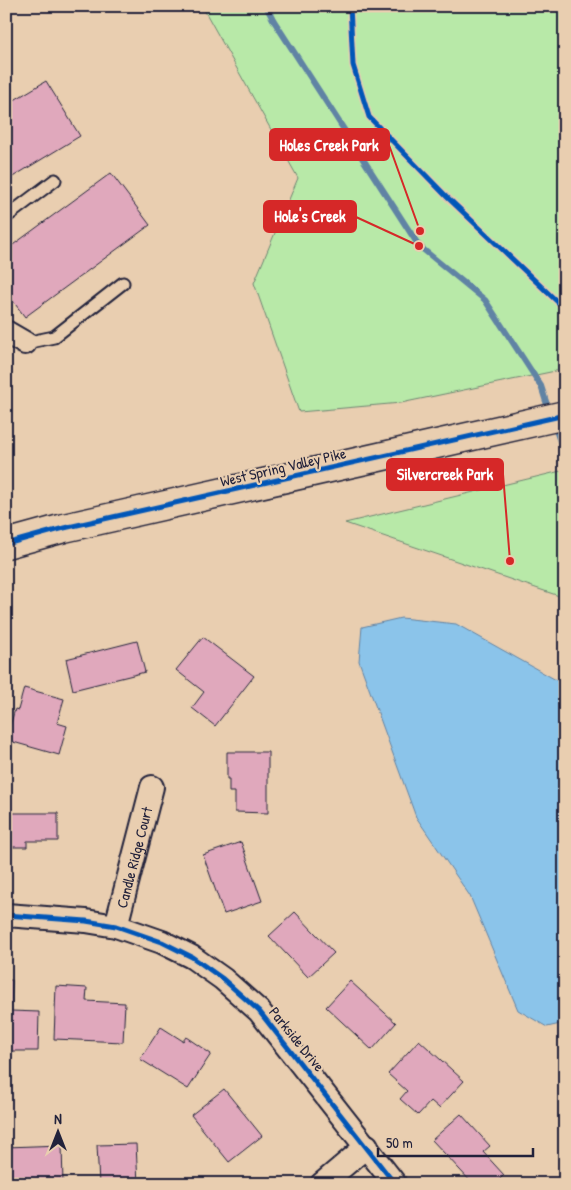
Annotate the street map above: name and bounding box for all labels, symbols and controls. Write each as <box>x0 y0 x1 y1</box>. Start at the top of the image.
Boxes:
callout: Holes Creek Park <box>270 129 389 160</box>
text: Holes Creek Park <box>279 134 379 156</box>
callout: Hole's Creek <box>264 201 356 232</box>
text: Hole's Creek <box>274 205 346 227</box>
street label: West Spring Valley Pike <box>218 442 348 492</box>
callout: Silvercreek Park <box>387 459 503 490</box>
text: Silvercreek Park <box>397 463 494 485</box>
street label: Candle Ridge Court <box>111 804 157 910</box>
street label: Parkside Drive <box>264 1002 330 1076</box>
north arrow <box>32 1108 82 1158</box>
text: N <box>54 1109 62 1128</box>
scale bar <box>378 1125 534 1157</box>
text: 50 m <box>386 1132 413 1153</box>

